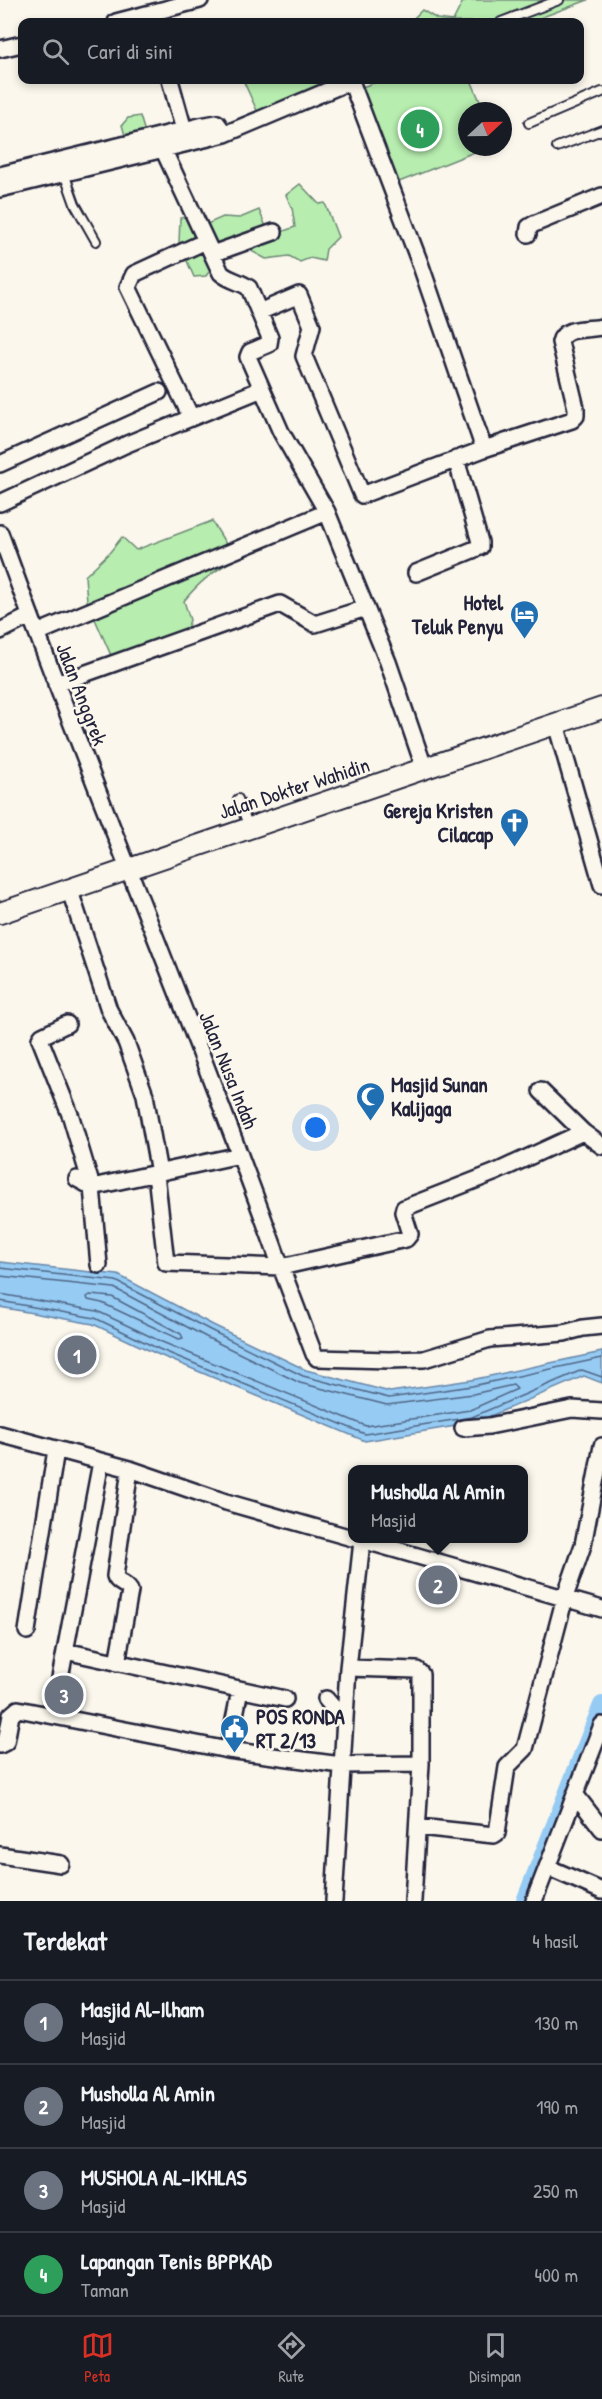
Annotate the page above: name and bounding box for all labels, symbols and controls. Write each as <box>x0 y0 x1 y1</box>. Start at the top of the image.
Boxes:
search box <box>18 18 584 84</box>
icon: search <box>39 35 72 68</box>
text: Cari di sini <box>87 36 173 66</box>
north arrow <box>458 102 512 156</box>
pin: 4 <box>400 106 440 152</box>
place label: Hotel Teluk Penyu <box>411 588 504 642</box>
hotel icon: Hotel Teluk Penyu <box>508 598 540 640</box>
street label: Jalan Anggrek <box>49 639 115 750</box>
street label: Jalan Dokter Wahidin <box>215 750 373 826</box>
place label: Gereja Kristen Cilacap <box>383 796 494 850</box>
church icon: Gereja Kristen Cilacap <box>498 806 530 848</box>
street label: Jalan Nusa Indah <box>192 1007 266 1133</box>
place label: Masjid Sunan Kalijaga <box>391 1070 488 1124</box>
mosque icon: Masjid Sunan Kalijaga <box>354 1080 386 1122</box>
your location <box>301 1113 330 1142</box>
pin: 1 <box>58 1332 97 1378</box>
popup <box>348 1465 528 1543</box>
text: Musholla Al Amin <box>371 1476 505 1506</box>
text: Masjid <box>371 1506 415 1533</box>
pin: 2 <box>418 1562 458 1608</box>
pin: 3 <box>44 1672 84 1718</box>
place label: POS RONDA RT 2/13 <box>256 1702 346 1755</box>
public building icon: POS RONDA RT 2/13 <box>219 1712 251 1754</box>
text: Terdekat <box>24 1923 107 1958</box>
text: 4 hasil <box>532 1927 578 1954</box>
text: Masjid Al-Ilham <box>81 1994 204 2024</box>
text: 1 <box>40 2009 47 2036</box>
text: 130 m <box>535 2009 578 2036</box>
text: Masjid <box>81 2024 125 2051</box>
text: Musholla Al Amin <box>81 2078 215 2108</box>
text: 2 <box>39 2093 48 2120</box>
text: 190 m <box>536 2093 578 2120</box>
text: Masjid <box>81 2108 125 2135</box>
text: MUSHOLA AL-IKHLAS <box>81 2162 247 2192</box>
text: 3 <box>39 2177 48 2204</box>
text: 250 m <box>533 2177 578 2204</box>
text: Masjid <box>81 2192 125 2219</box>
text: Lapangan Tenis BPPKAD <box>81 2246 272 2276</box>
text: 4 <box>40 2261 47 2288</box>
text: 400 m <box>534 2261 578 2288</box>
text: Taman <box>81 2276 129 2303</box>
tab: Peta <box>81 2329 114 2387</box>
tab: Rute <box>275 2329 308 2387</box>
tab: Disimpan <box>469 2329 521 2387</box>

